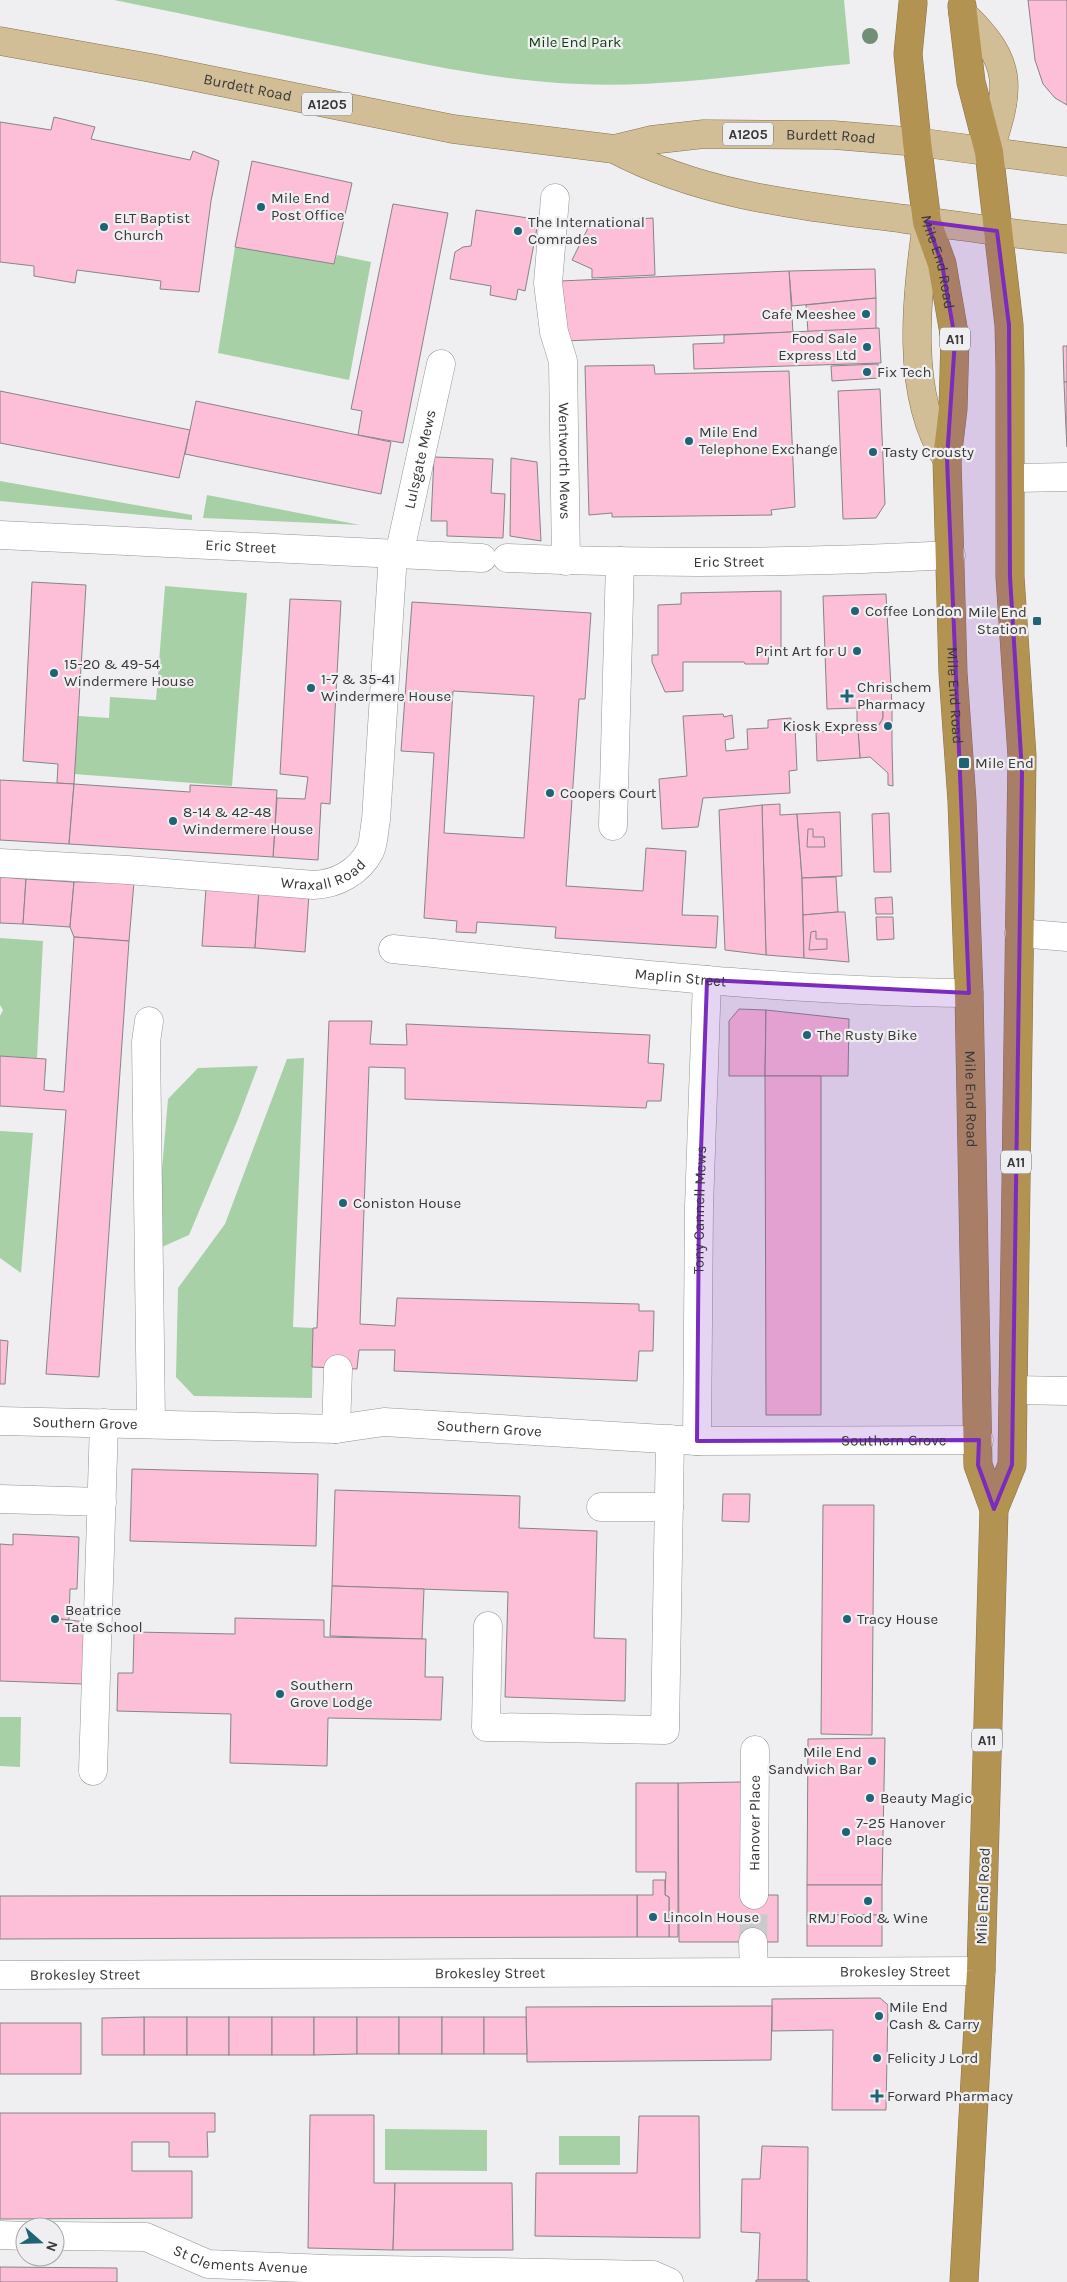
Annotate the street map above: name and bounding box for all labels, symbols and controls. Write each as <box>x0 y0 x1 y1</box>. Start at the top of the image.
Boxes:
park label: Mile End Park <box>528 33 622 51</box>
street label: Burdett Road <box>202 70 293 105</box>
road number: A1205 <box>302 92 352 116</box>
road number: A1205 <box>723 122 773 146</box>
street label: Burdett Road <box>786 126 876 147</box>
place label: Mile End Post Office <box>271 189 344 224</box>
marker: Mile End Post Office <box>255 201 267 213</box>
place label: ELT Baptist Church <box>114 209 190 244</box>
place label: The International Comrades <box>528 213 645 248</box>
street label: Mile End Road <box>917 214 959 311</box>
marker: ELT Baptist Church <box>98 221 110 233</box>
marker: The International Comrades <box>512 225 524 237</box>
place label: Cafe Meeshee <box>762 305 856 323</box>
marker: Cafe Meeshee <box>860 308 872 320</box>
road number: A11 <box>940 328 970 350</box>
place label: Food Sale Express Ltd <box>778 329 857 364</box>
marker: Food Sale Express Ltd <box>861 341 873 353</box>
place label: Fix Tech <box>877 363 931 381</box>
marker: Fix Tech <box>861 366 873 378</box>
street label: Wentworth Mews <box>555 402 574 520</box>
street label: Lulsgate Mews <box>400 408 440 511</box>
place label: Mile End Telephone Exchange <box>699 423 838 458</box>
marker: Mile End Telephone Exchange <box>683 435 695 447</box>
place label: Tasty Crousty <box>883 443 974 461</box>
marker: Tasty Crousty <box>867 446 879 458</box>
street label: Eric Street <box>205 536 277 557</box>
street label: Eric Street <box>693 552 765 571</box>
place label: Coffee London <box>865 602 962 620</box>
place label: Mile End Station <box>968 603 1027 638</box>
marker: Coffee London <box>849 605 861 617</box>
marker: Mile End Station <box>1031 615 1043 627</box>
place label: Print Art for U <box>755 642 847 660</box>
marker: Print Art for U <box>851 645 863 657</box>
street label: Mile End Road <box>943 647 967 745</box>
place label: 15-20 & 49-54 Windermere House <box>64 655 194 690</box>
marker: 15-20 & 49-54 Windermere House <box>48 667 60 679</box>
place label: 1-7 & 35-41 Windermere House <box>321 670 451 705</box>
place label: Chrischem Pharmacy <box>857 678 932 713</box>
marker: 1-7 & 35-41 Windermere House <box>305 682 317 694</box>
marker: Chrischem Pharmacy <box>841 690 853 702</box>
place label: Kiosk Express <box>783 717 878 735</box>
marker: Kiosk Express <box>882 720 894 732</box>
place label: Mile End <box>975 754 1034 772</box>
marker: Mile End <box>957 756 971 770</box>
place label: Coopers Court <box>560 784 657 802</box>
marker: Coopers Court <box>544 787 556 799</box>
place label: 8-14 & 42-48 Windermere House <box>183 803 313 838</box>
marker: 8-14 & 42-48 Windermere House <box>167 815 179 827</box>
street label: Wraxall Road <box>280 855 370 894</box>
street label: Maplin Street <box>634 965 728 991</box>
place label: The Rusty Bike <box>817 1026 917 1044</box>
marker: The Rusty Bike <box>801 1029 813 1041</box>
street label: Mile End Road <box>961 1050 981 1148</box>
street label: Tony Cannell Mews <box>689 1145 710 1274</box>
road number: A11 <box>1001 1150 1031 1174</box>
place label: Coniston House <box>353 1194 461 1212</box>
marker: Coniston House <box>337 1197 349 1209</box>
street label: Southern Grove <box>32 1413 138 1433</box>
street label: Southern Grove <box>436 1416 542 1441</box>
street label: Southern Grove <box>841 1431 947 1449</box>
place label: Beatrice Tate School <box>65 1601 143 1636</box>
place label: Tracy House <box>857 1610 938 1628</box>
marker: Beatrice Tate School <box>49 1613 61 1625</box>
marker: Tracy House <box>841 1613 853 1625</box>
place label: Southern Grove Lodge <box>290 1676 372 1711</box>
marker: Southern Grove Lodge <box>274 1688 286 1700</box>
road number: A11 <box>972 1728 1002 1752</box>
place label: Mile End Sandwich Bar <box>768 1743 863 1778</box>
marker: Mile End Sandwich Bar <box>866 1755 878 1767</box>
street label: Hanover Place <box>745 1775 764 1871</box>
place label: Beauty Magic <box>880 1789 972 1807</box>
marker: Beauty Magic <box>864 1792 876 1804</box>
place label: 7-25 Hanover Place <box>856 1814 946 1849</box>
marker: 7-25 Hanover Place <box>840 1826 852 1838</box>
street label: Mile End Road <box>972 1847 994 1945</box>
marker: RMJ Food & Wine <box>862 1895 874 1907</box>
place label: Lincoln House <box>663 1908 759 1926</box>
place label: RMJ Food & Wine <box>808 1909 928 1927</box>
marker: Lincoln House <box>647 1911 659 1923</box>
street label: Brokesley Street <box>840 1962 951 1981</box>
street label: Brokesley Street <box>435 1964 546 1982</box>
street label: Brokesley Street <box>30 1965 141 1984</box>
place label: Mile End Cash & Carry <box>889 1998 980 2033</box>
marker: Mile End Cash & Carry <box>873 2010 885 2022</box>
place label: Felicity J Lord <box>887 2049 978 2067</box>
marker: Felicity J Lord <box>871 2052 883 2064</box>
place label: Forward Pharmacy <box>887 2087 1013 2105</box>
marker: Forward Pharmacy <box>871 2090 883 2102</box>
north arrow <box>15 2217 65 2267</box>
text: N <box>42 2239 61 2254</box>
street label: St Clements Avenue <box>171 2241 308 2277</box>

